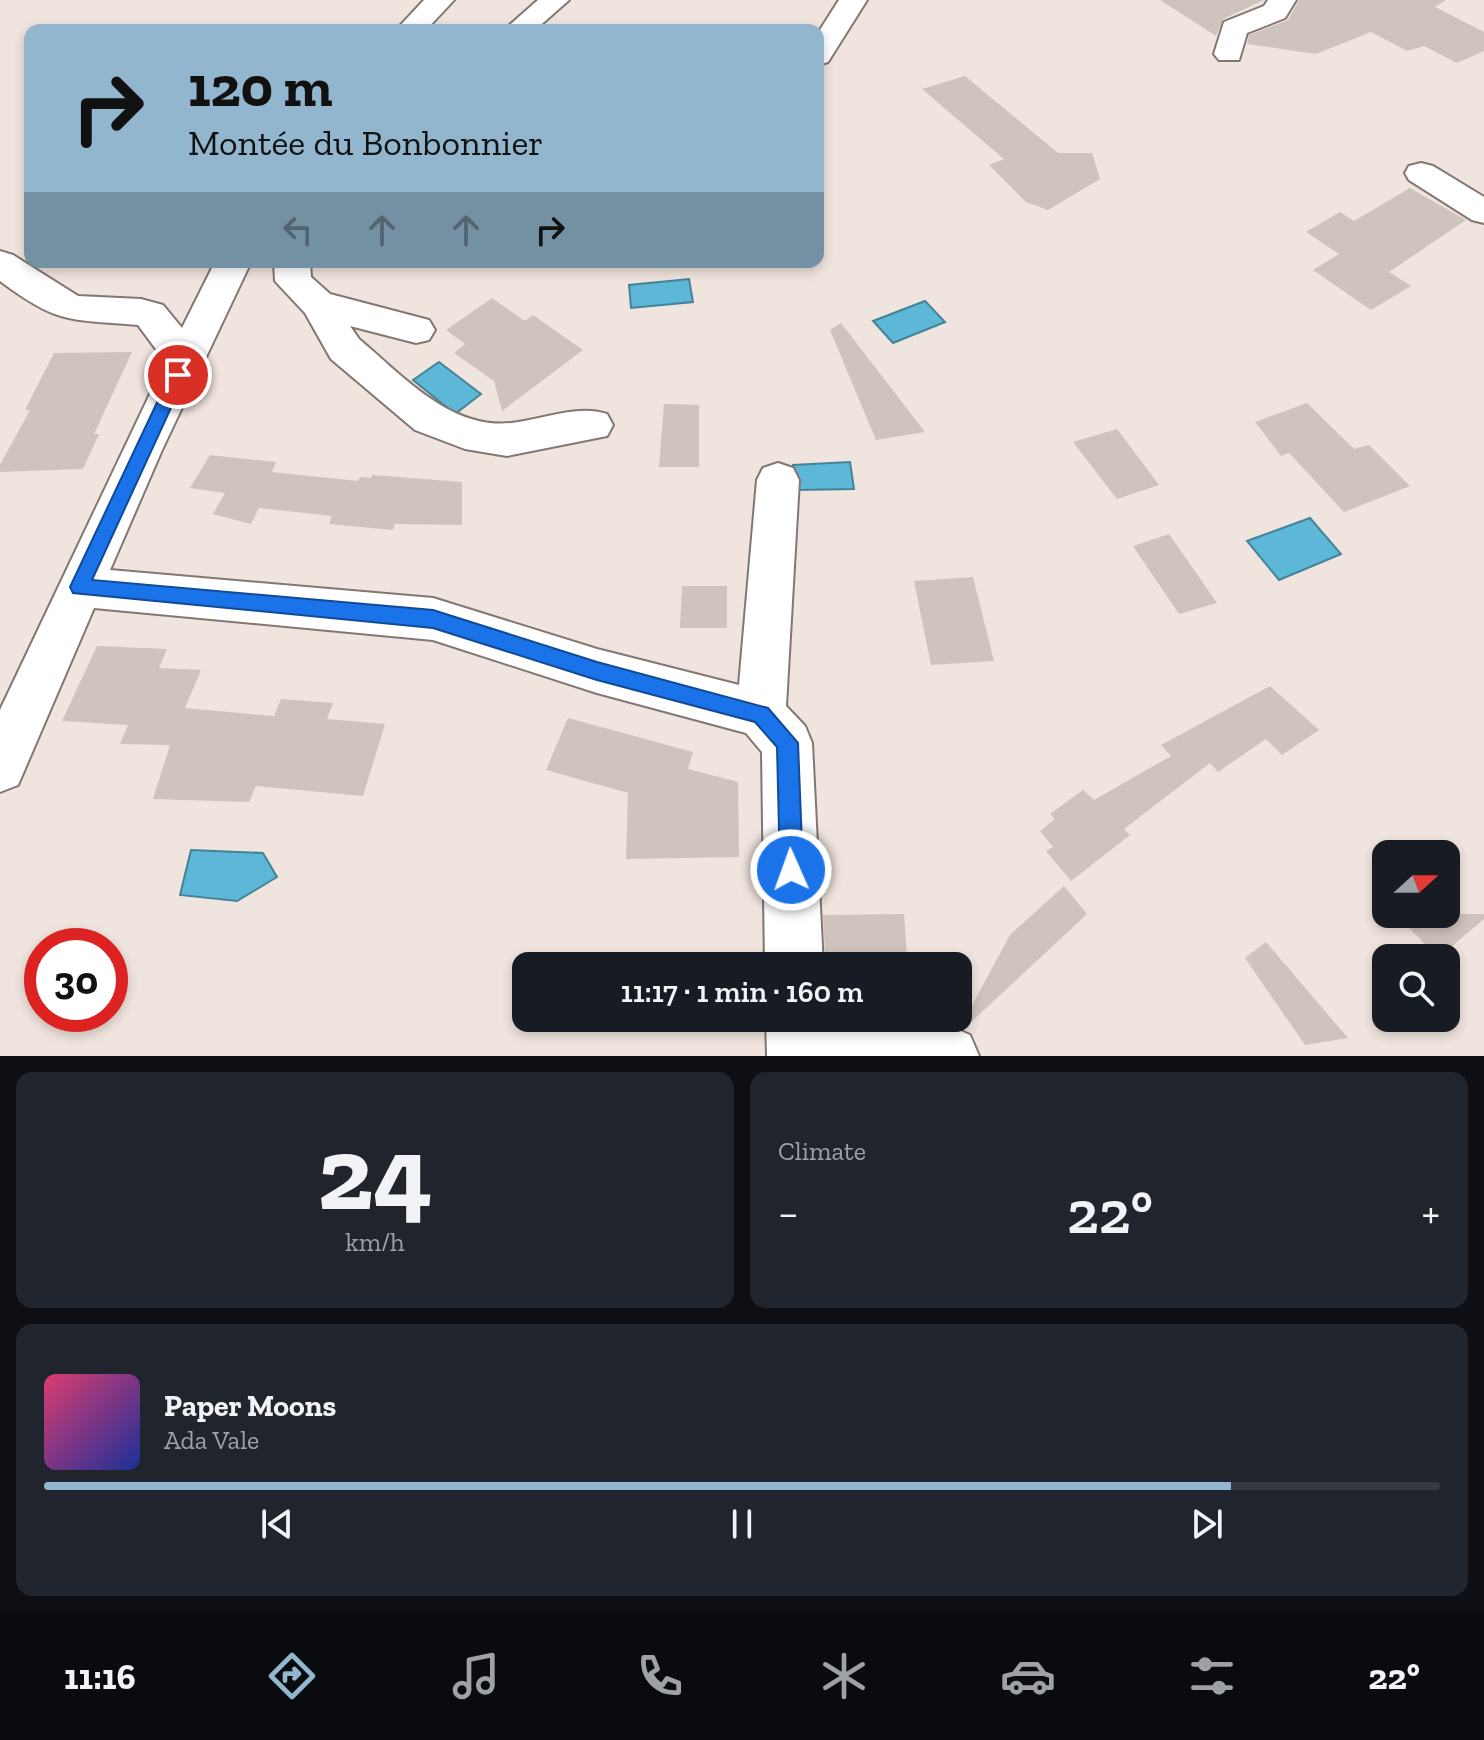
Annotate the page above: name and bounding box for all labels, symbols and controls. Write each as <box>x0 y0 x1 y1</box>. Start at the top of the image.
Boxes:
text: 120 m <box>188 53 332 120</box>
icon: right <box>56 56 160 160</box>
text: Montée du Bonbonnier <box>188 121 543 164</box>
icon: left <box>276 208 320 252</box>
icon: ahead <box>360 208 404 252</box>
icon: ahead <box>444 208 488 252</box>
icon: right <box>528 208 572 252</box>
pin <box>144 341 212 409</box>
icon: arrive <box>156 353 200 397</box>
position arrow <box>749 828 833 912</box>
north arrow <box>1372 840 1460 928</box>
map controls <box>1372 840 1460 1032</box>
speed limit sign: 30 <box>24 928 128 1032</box>
button: search <box>1372 944 1460 1032</box>
text: 11:17 · 1 min · 160 m <box>621 974 863 1010</box>
text: 24 <box>317 1111 433 1236</box>
text: Climate <box>778 1135 866 1167</box>
text: 22° <box>1067 1176 1153 1248</box>
text: − <box>778 1186 799 1239</box>
text: + <box>1421 1186 1440 1239</box>
text: km/h <box>345 1226 405 1258</box>
text: Paper Moons <box>164 1388 336 1424</box>
text: Ada Vale <box>164 1424 259 1456</box>
icon: previous <box>255 1502 299 1546</box>
icon: pause <box>720 1502 764 1546</box>
icon: next <box>1185 1502 1229 1546</box>
icon: directions <box>264 1648 320 1704</box>
icon: music <box>448 1648 504 1704</box>
icon: phone <box>632 1648 688 1704</box>
icon: climate <box>816 1648 872 1704</box>
icon: car <box>1000 1648 1056 1704</box>
icon: filters <box>1184 1648 1240 1704</box>
text: 11:16 <box>64 1655 136 1698</box>
text: 22° <box>1368 1655 1420 1698</box>

